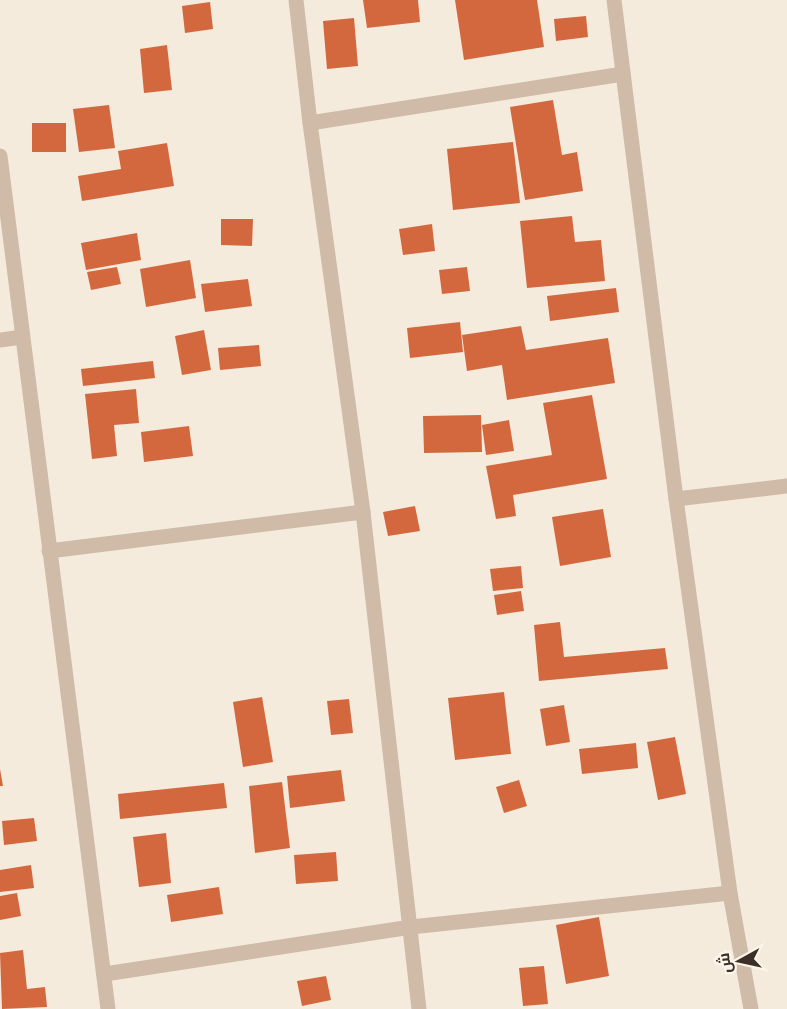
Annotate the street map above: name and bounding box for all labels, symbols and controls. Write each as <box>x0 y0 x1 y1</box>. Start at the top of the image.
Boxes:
north arrow <box>709 931 769 991</box>
text: ش <box>713 951 737 975</box>

